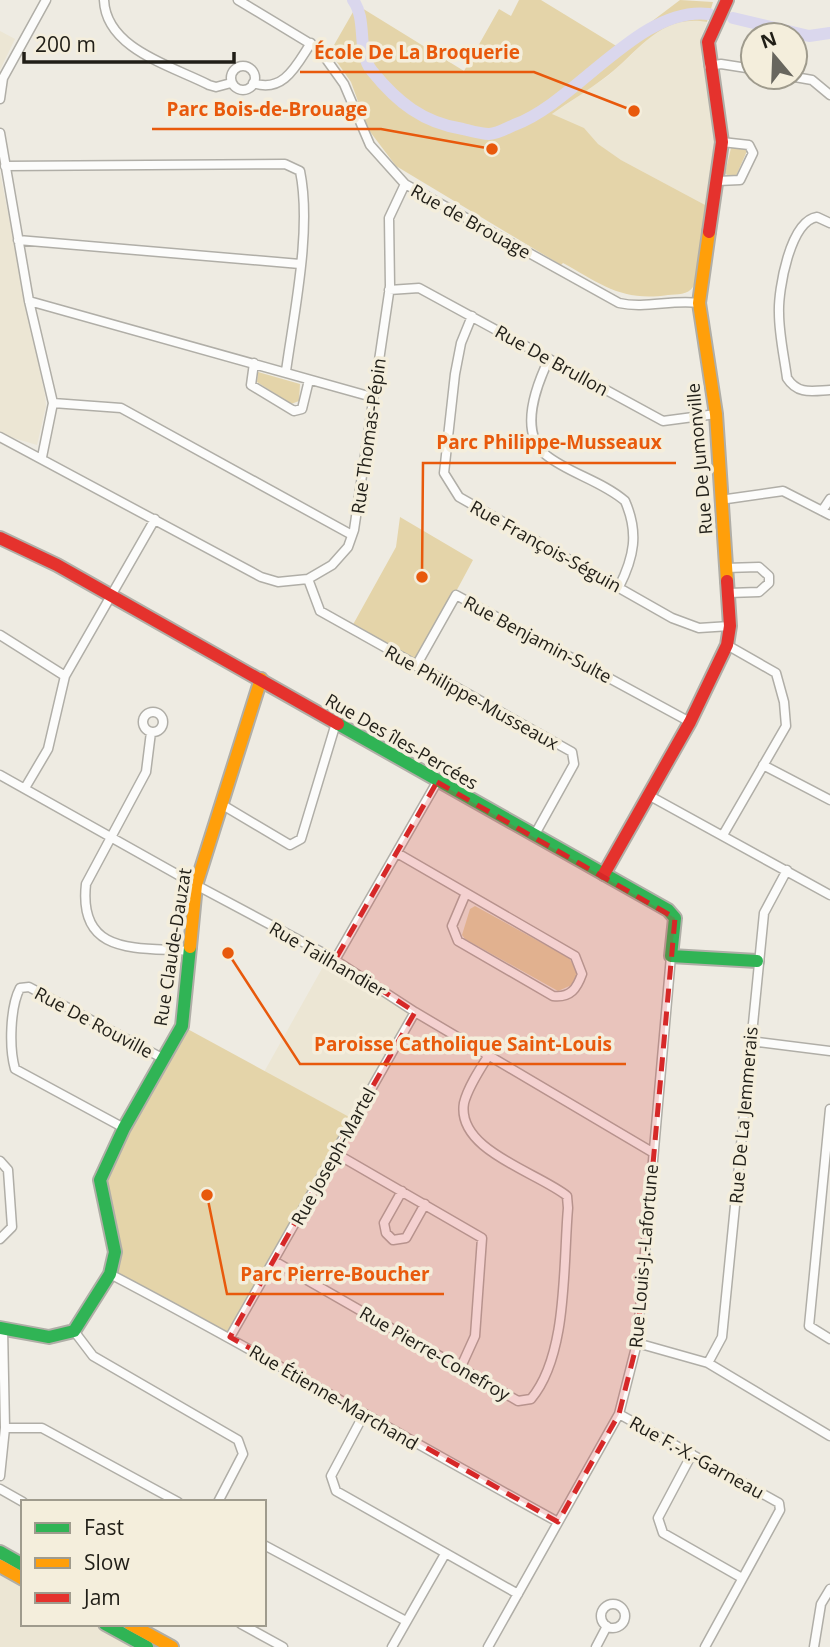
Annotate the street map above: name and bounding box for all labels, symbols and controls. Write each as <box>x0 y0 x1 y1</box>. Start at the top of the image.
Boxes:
scale bar <box>24 21 234 65</box>
north arrow <box>739 21 809 91</box>
text: N <box>757 25 780 55</box>
text: 200 m <box>35 30 96 58</box>
callout: École De La Broquerie <box>300 32 534 72</box>
text: École De La Broquerie <box>314 39 520 65</box>
callout: Parc Bois-de-Brouage <box>152 89 381 129</box>
text: Parc Bois-de-Brouage <box>166 96 368 122</box>
street label: Rue de Brouage <box>407 178 535 264</box>
street label: Rue De Brullon <box>491 319 613 401</box>
street label: Rue Thomas-Pépin <box>345 356 391 516</box>
street label: Rue De Jumonville <box>680 382 718 536</box>
callout: Parc Philippe-Musseaux <box>423 423 676 463</box>
text: Parc Philippe-Musseaux <box>436 429 662 455</box>
street label: Rue François-Séguin <box>466 494 626 598</box>
street label: Rue Benjamin-Sulte <box>460 590 616 688</box>
street label: Rue Philippe-Musseaux <box>381 639 564 755</box>
street label: Rue Des îles-Percées <box>321 687 483 795</box>
street label: Rue Claude-Dauzat <box>148 866 196 1028</box>
street label: Rue Tailhandier <box>265 916 391 1002</box>
street label: Rue De Rouville <box>31 981 157 1063</box>
callout: Paroisse Catholique Saint-Louis <box>300 1024 626 1064</box>
street label: Rue De La Jemmerais <box>723 1025 763 1205</box>
text: Paroisse Catholique Saint-Louis <box>314 1031 612 1057</box>
street label: Rue Joseph-Martel <box>285 1083 381 1229</box>
street label: Rue Louis-J.-Lafortune <box>623 1163 663 1349</box>
callout: Parc Pierre-Boucher <box>227 1254 444 1294</box>
text: Parc Pierre-Boucher <box>240 1261 430 1287</box>
street label: Rue Pierre-Conefroy <box>356 1300 515 1406</box>
street label: Rue Étienne-Marchand <box>245 1339 423 1455</box>
street label: Rue F.-X.-Garneau <box>625 1410 769 1504</box>
legend <box>21 1500 266 1626</box>
text: Fast <box>84 1513 124 1541</box>
text: Slow <box>84 1548 130 1576</box>
text: Jam <box>82 1583 121 1611</box>

